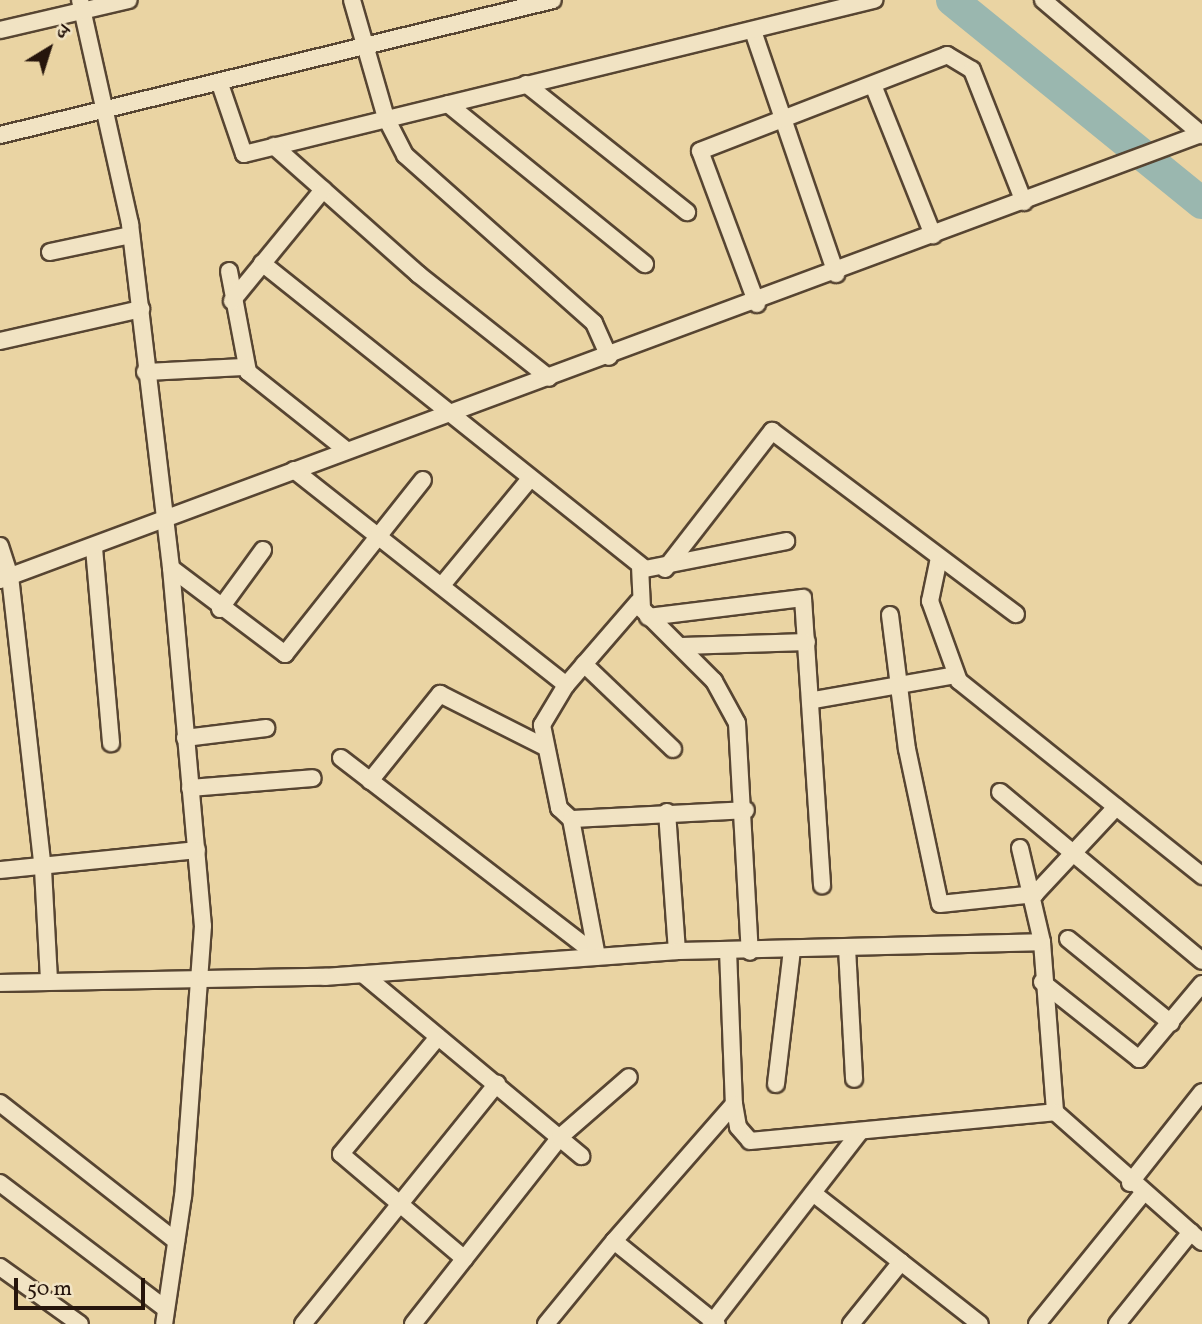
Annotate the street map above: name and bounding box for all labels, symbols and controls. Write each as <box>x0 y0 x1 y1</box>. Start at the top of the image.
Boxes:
north arrow <box>14 14 84 84</box>
text: उ <box>50 19 74 46</box>
scale bar <box>18 1264 149 1308</box>
text: 50 m <box>27 1275 72 1304</box>

